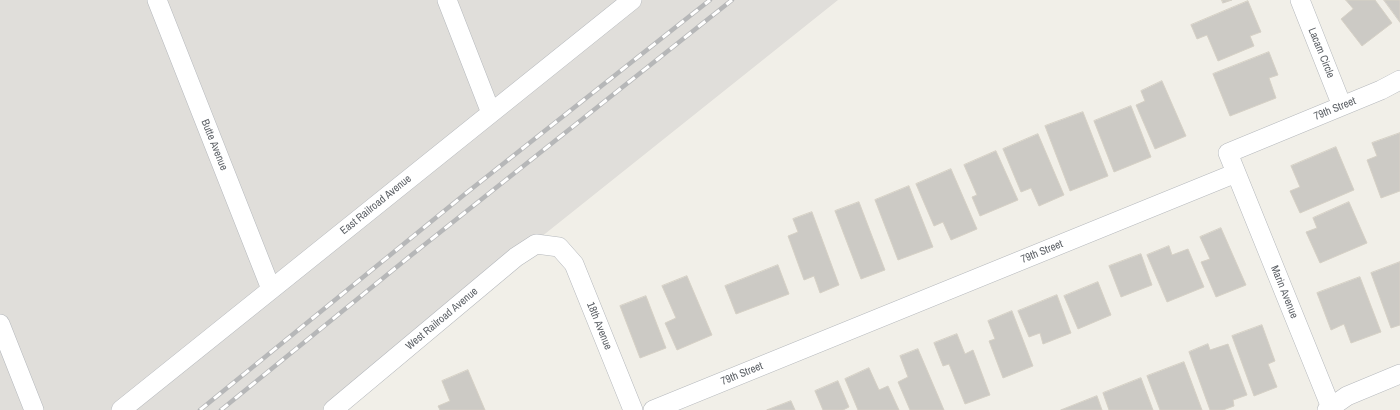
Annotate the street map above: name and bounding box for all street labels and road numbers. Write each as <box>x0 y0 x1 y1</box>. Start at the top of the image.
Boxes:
street label: Lacam Circle <box>1305 26 1337 80</box>
street label: 79th Street <box>1312 95 1358 123</box>
street label: Butte Avenue <box>198 117 230 173</box>
street label: East Railroad Avenue <box>338 172 414 238</box>
street label: 79th Street <box>1019 238 1065 266</box>
street label: Marin Avenue <box>1267 264 1301 320</box>
street label: West Railroad Avenue <box>403 285 481 353</box>
street label: 18th Avenue <box>583 300 615 352</box>
street label: 79th Street <box>719 360 765 388</box>

